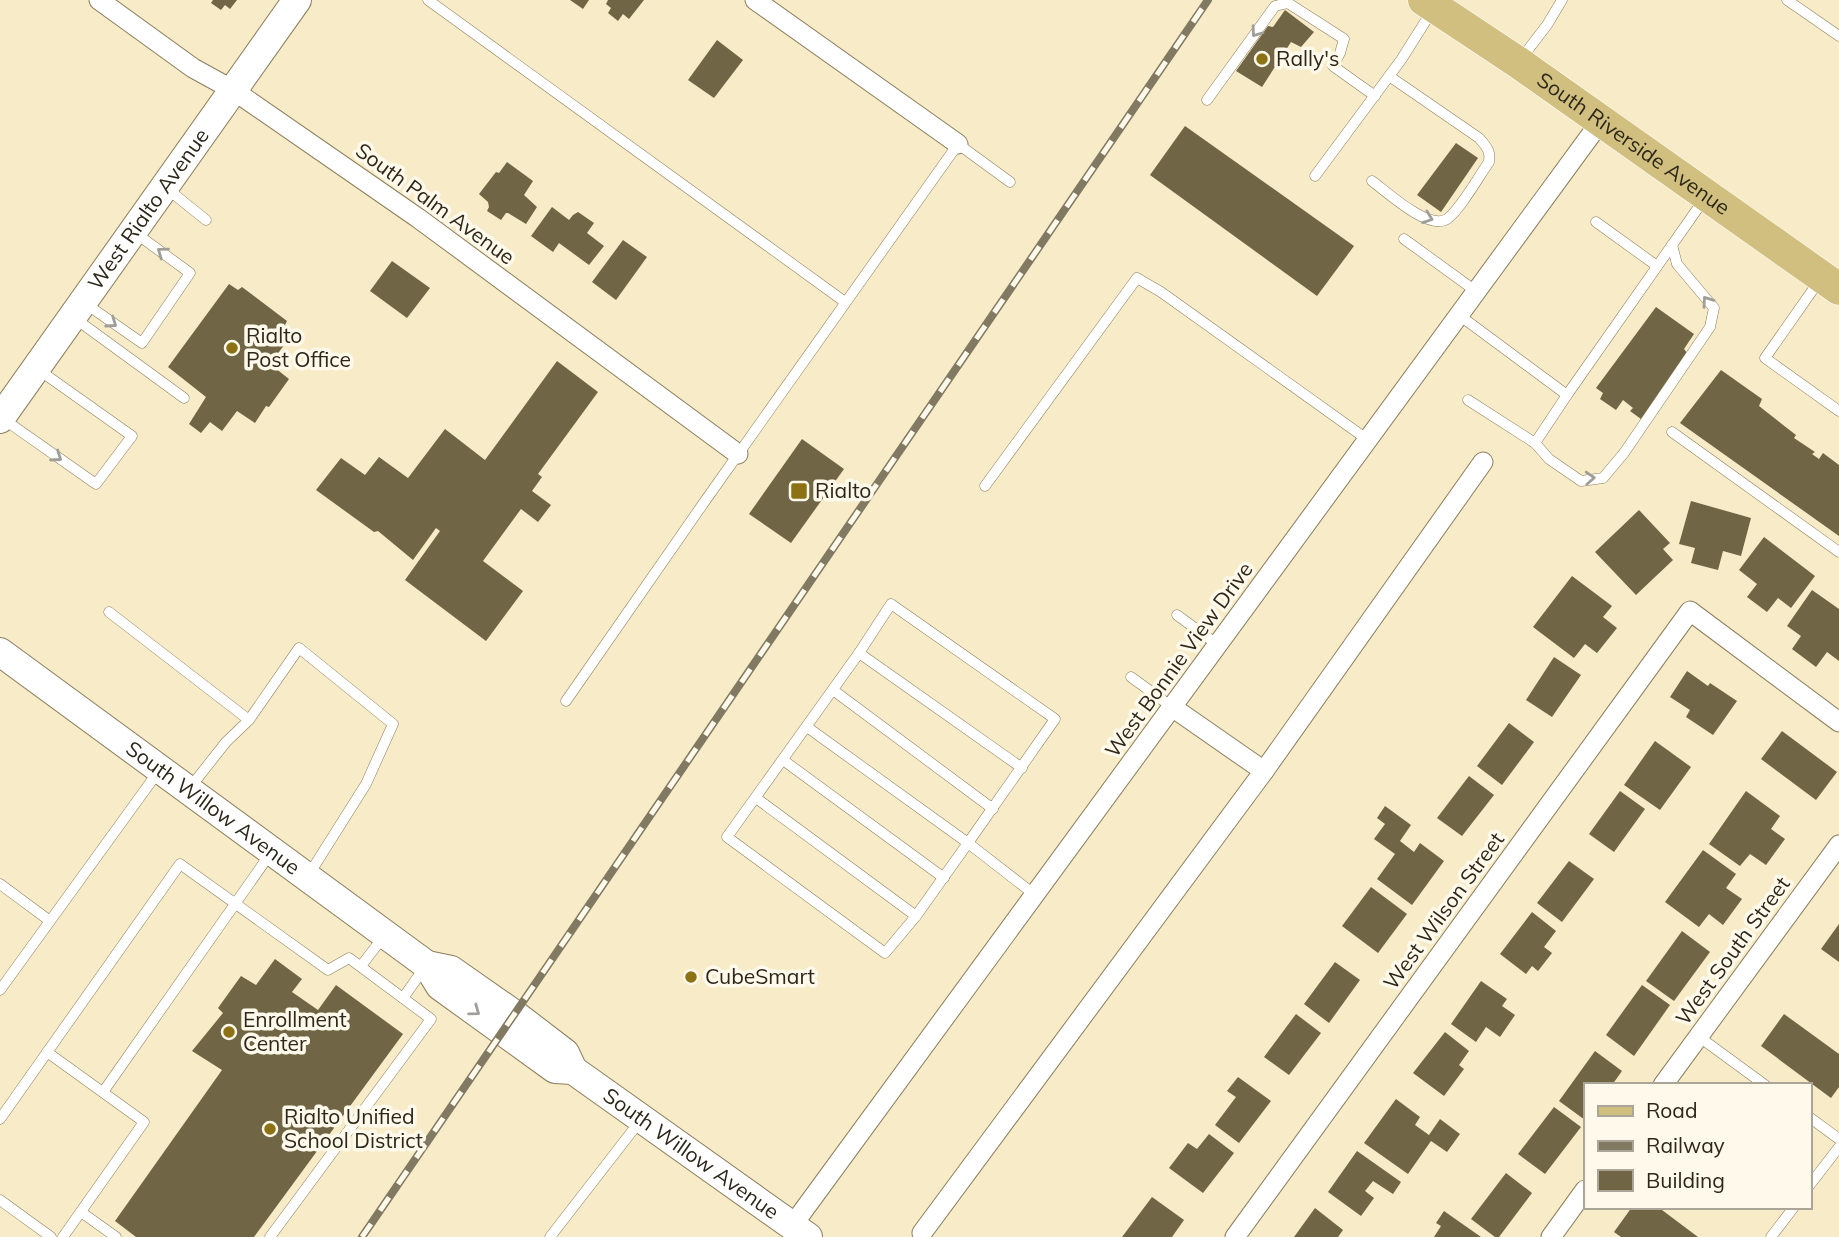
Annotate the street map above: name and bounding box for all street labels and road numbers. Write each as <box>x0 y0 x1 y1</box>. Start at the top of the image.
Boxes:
street label: South Riverside Avenue <box>1532 66 1735 220</box>
street label: West Rialto Avenue <box>82 123 214 295</box>
street label: South Palm Avenue <box>351 137 520 270</box>
street label: West Bonnie View Drive <box>1099 557 1258 762</box>
street label: South Willow Avenue <box>121 735 306 880</box>
street label: West Wilson Street <box>1377 827 1509 994</box>
street label: West South Street <box>1670 871 1795 1030</box>
street label: South Willow Avenue <box>599 1082 784 1224</box>

